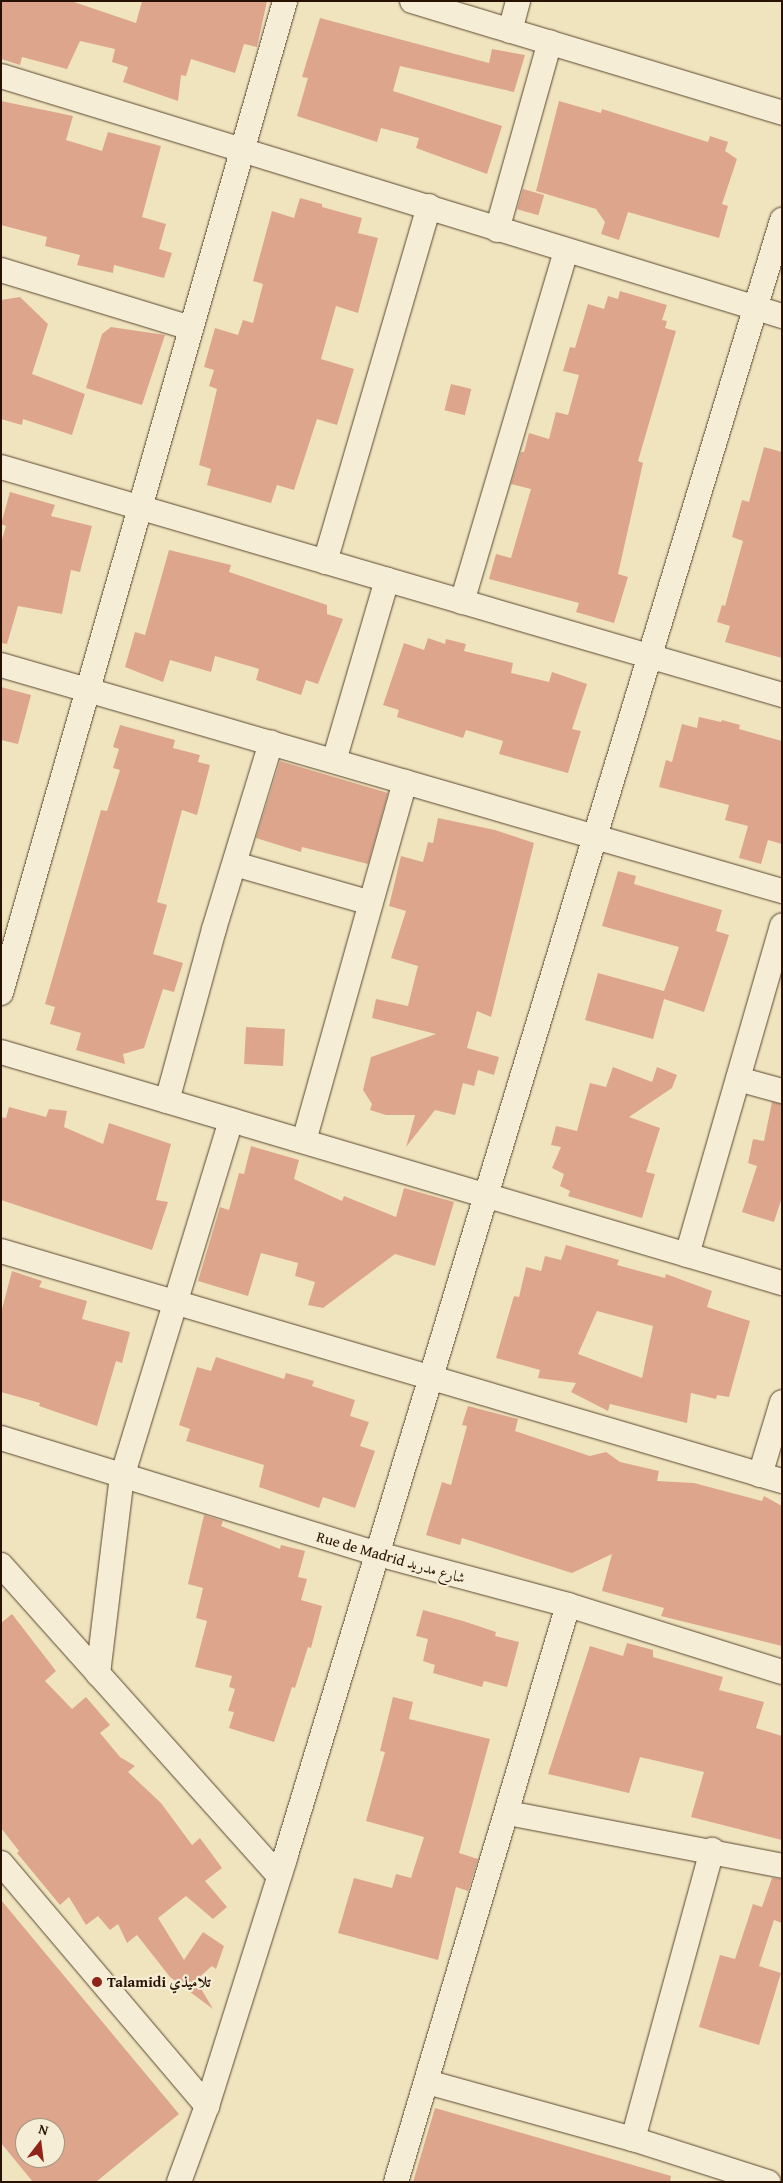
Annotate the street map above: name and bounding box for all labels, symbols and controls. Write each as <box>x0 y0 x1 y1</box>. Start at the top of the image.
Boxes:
street label: Rue de Madrid شارع مدريد <box>315 1527 467 1587</box>
place label: Talamidi تلاميذي <box>107 1973 211 1991</box>
marker: Talamidi تلاميذي <box>91 1976 103 1988</box>
north arrow <box>15 2118 65 2168</box>
text: N <box>37 2119 51 2140</box>

